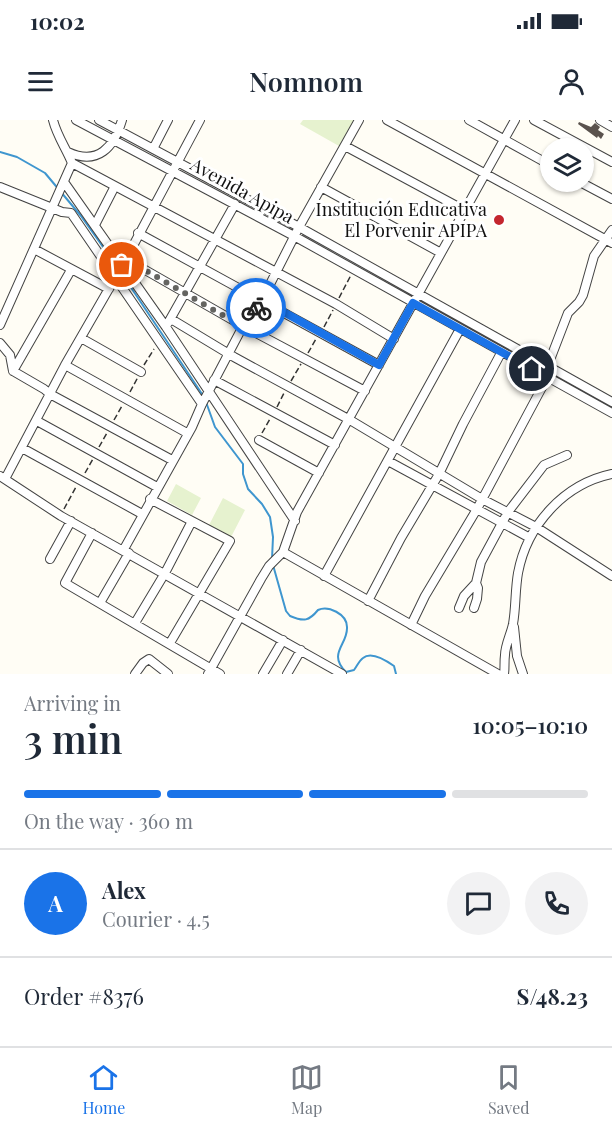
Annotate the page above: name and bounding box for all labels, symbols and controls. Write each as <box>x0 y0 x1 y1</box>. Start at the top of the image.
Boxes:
text: 10:02 <box>30 6 85 36</box>
text: Nomnom <box>249 63 363 99</box>
icon: menu <box>24 65 57 98</box>
icon: person <box>555 65 588 98</box>
map controls <box>540 138 594 192</box>
button: layers <box>540 138 594 192</box>
street label: Avenida Apipa <box>186 151 298 228</box>
place label: Institución Educativa El Porvenir APIPA <box>316 197 488 242</box>
marker: Institución Educativa El Porvenir APIPA <box>492 213 506 227</box>
pin <box>96 239 147 290</box>
icon: bag <box>105 248 138 281</box>
courier <box>226 278 286 338</box>
icon: bike <box>240 292 273 325</box>
pin <box>506 343 557 394</box>
icon: home <box>515 352 548 385</box>
text: Arriving in <box>24 689 121 716</box>
text: 10:05–10:10 <box>472 710 588 740</box>
text: 3 min <box>24 712 122 764</box>
text: On the way · 360 m <box>24 807 193 834</box>
button: chat <box>447 872 510 935</box>
button: phone <box>525 872 588 935</box>
text: Alex <box>102 875 146 905</box>
text: A <box>48 888 63 918</box>
text: Courier · 4.5 <box>102 905 210 932</box>
text: Order #8376 <box>24 981 144 1011</box>
text: S/48.23 <box>517 981 588 1011</box>
tab: Home <box>82 1061 125 1118</box>
tab: Map <box>290 1061 323 1118</box>
tab: Saved <box>488 1061 530 1118</box>

